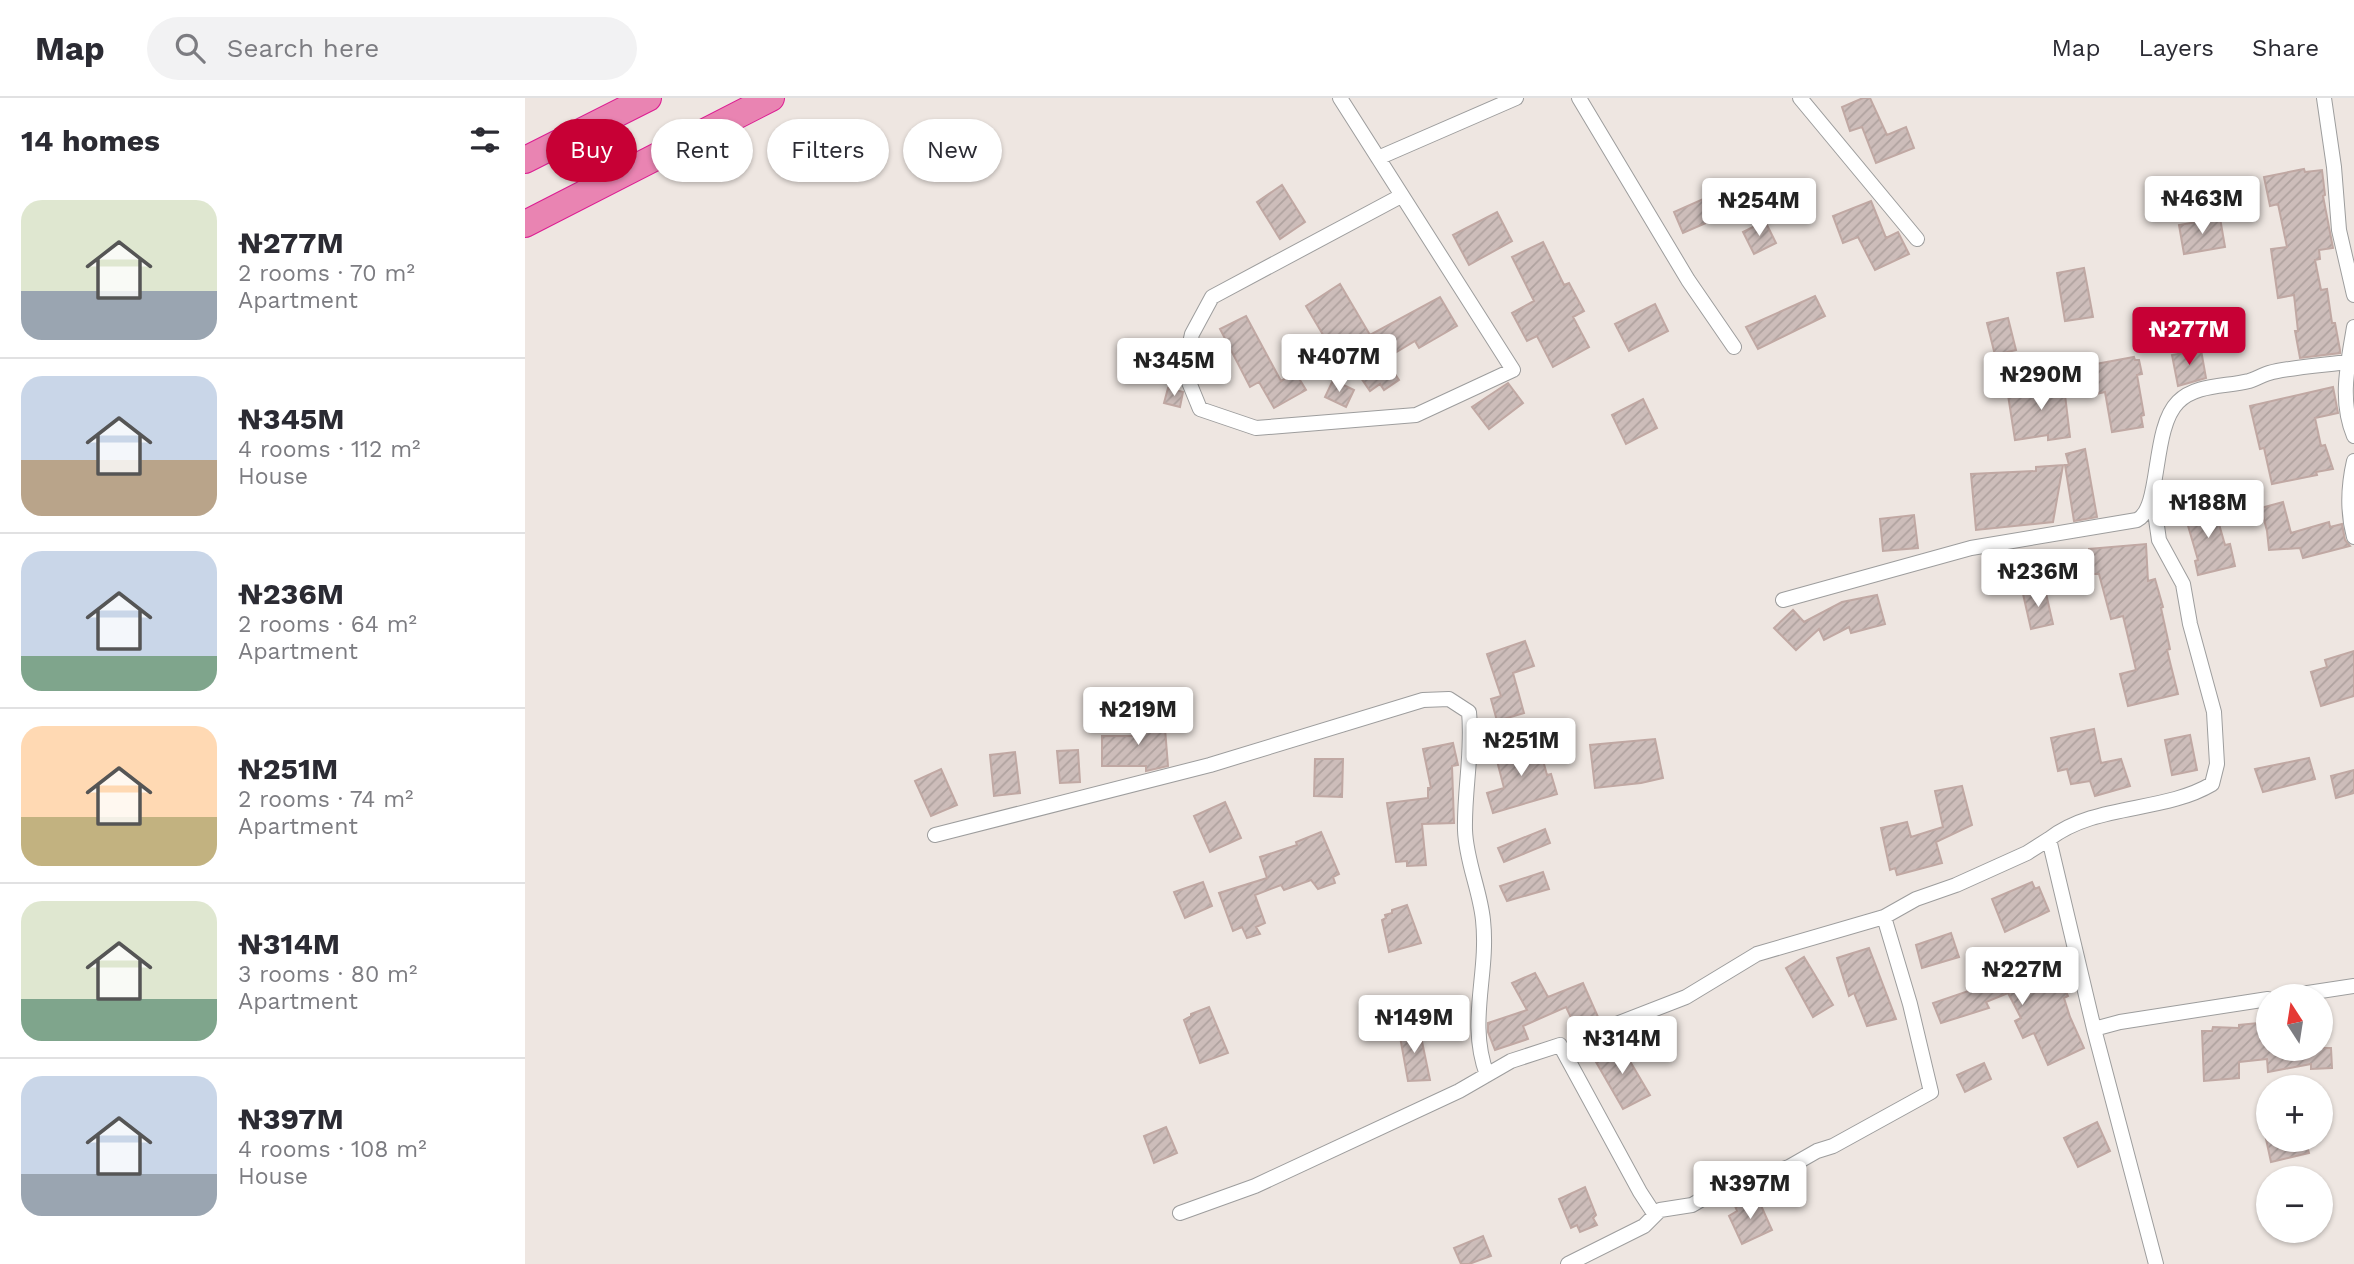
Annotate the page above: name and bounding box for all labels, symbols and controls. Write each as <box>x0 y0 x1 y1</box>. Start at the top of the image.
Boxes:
search box <box>147 17 637 80</box>
text: Map <box>35 29 105 68</box>
icon: search <box>171 29 209 67</box>
text: Search here <box>227 33 379 63</box>
text: Map <box>2052 34 2100 62</box>
text: Layers <box>2138 34 2214 62</box>
text: Share <box>2252 34 2319 62</box>
chip: Buy <box>546 119 637 182</box>
chip: Rent <box>651 119 753 182</box>
chip: Filters <box>767 119 889 182</box>
chip: New <box>903 119 1002 182</box>
icon: filters <box>466 121 504 159</box>
text: 14 homes <box>21 123 160 158</box>
pin: ₦463M <box>2153 176 2251 236</box>
pin: ₦254M <box>1710 178 1808 238</box>
text: ₦463M <box>2161 185 2243 212</box>
text: ₦254M <box>1718 187 1800 214</box>
text: ₦277M <box>238 225 344 260</box>
icon: home <box>77 228 161 312</box>
text: 2 rooms · 70 m² <box>238 260 415 287</box>
text: Apartment <box>238 287 358 314</box>
pin: ₦277M <box>2140 308 2238 367</box>
text: ₦277M <box>2148 316 2230 343</box>
pin: ₦407M <box>1290 334 1388 394</box>
pin: ₦345M <box>1125 338 1223 398</box>
text: ₦407M <box>1298 343 1380 370</box>
text: ₦345M <box>1133 347 1215 374</box>
pin: ₦290M <box>1992 352 2090 412</box>
text: ₦290M <box>2000 361 2082 388</box>
text: ₦345M <box>238 401 345 436</box>
icon: home <box>77 404 161 488</box>
text: 4 rooms · 112 m² <box>238 436 420 463</box>
text: House <box>238 463 308 490</box>
pin: ₦188M <box>2159 480 2257 540</box>
text: ₦188M <box>2169 489 2247 516</box>
pin: ₦236M <box>1989 550 2087 609</box>
text: ₦236M <box>1997 558 2079 585</box>
text: ₦236M <box>238 576 344 611</box>
icon: home <box>77 579 161 663</box>
text: 2 rooms · 64 m² <box>238 611 417 638</box>
text: Apartment <box>238 638 358 665</box>
pin: ₦219M <box>1089 688 1187 747</box>
text: ₦219M <box>1099 696 1177 723</box>
pin: ₦251M <box>1472 718 1570 778</box>
text: ₦251M <box>1483 727 1559 754</box>
text: ₦251M <box>238 751 338 786</box>
icon: home <box>77 754 161 838</box>
text: 2 rooms · 74 m² <box>238 786 413 813</box>
text: Apartment <box>238 813 358 840</box>
text: ₦314M <box>238 926 340 961</box>
icon: home <box>77 929 161 1013</box>
pin: ₦227M <box>1973 948 2071 1007</box>
text: ₦227M <box>1982 956 2062 983</box>
text: 3 rooms · 80 m² <box>238 961 417 988</box>
north arrow <box>2256 984 2333 1060</box>
map controls <box>2256 984 2333 1243</box>
text: Apartment <box>238 988 358 1015</box>
pin: ₦149M <box>1365 996 1463 1055</box>
text: ₦149M <box>1375 1004 1453 1031</box>
pin: ₦314M <box>1573 1016 1671 1076</box>
text: ₦314M <box>1583 1025 1661 1052</box>
button: + <box>2256 1075 2333 1152</box>
text: ₦397M <box>238 1101 344 1136</box>
icon: home <box>77 1104 161 1188</box>
text: 4 rooms · 108 m² <box>238 1136 427 1163</box>
pin: ₦397M <box>1701 1162 1799 1221</box>
text: House <box>238 1163 308 1190</box>
button: − <box>2256 1166 2333 1243</box>
text: ₦397M <box>1709 1170 1791 1197</box>

